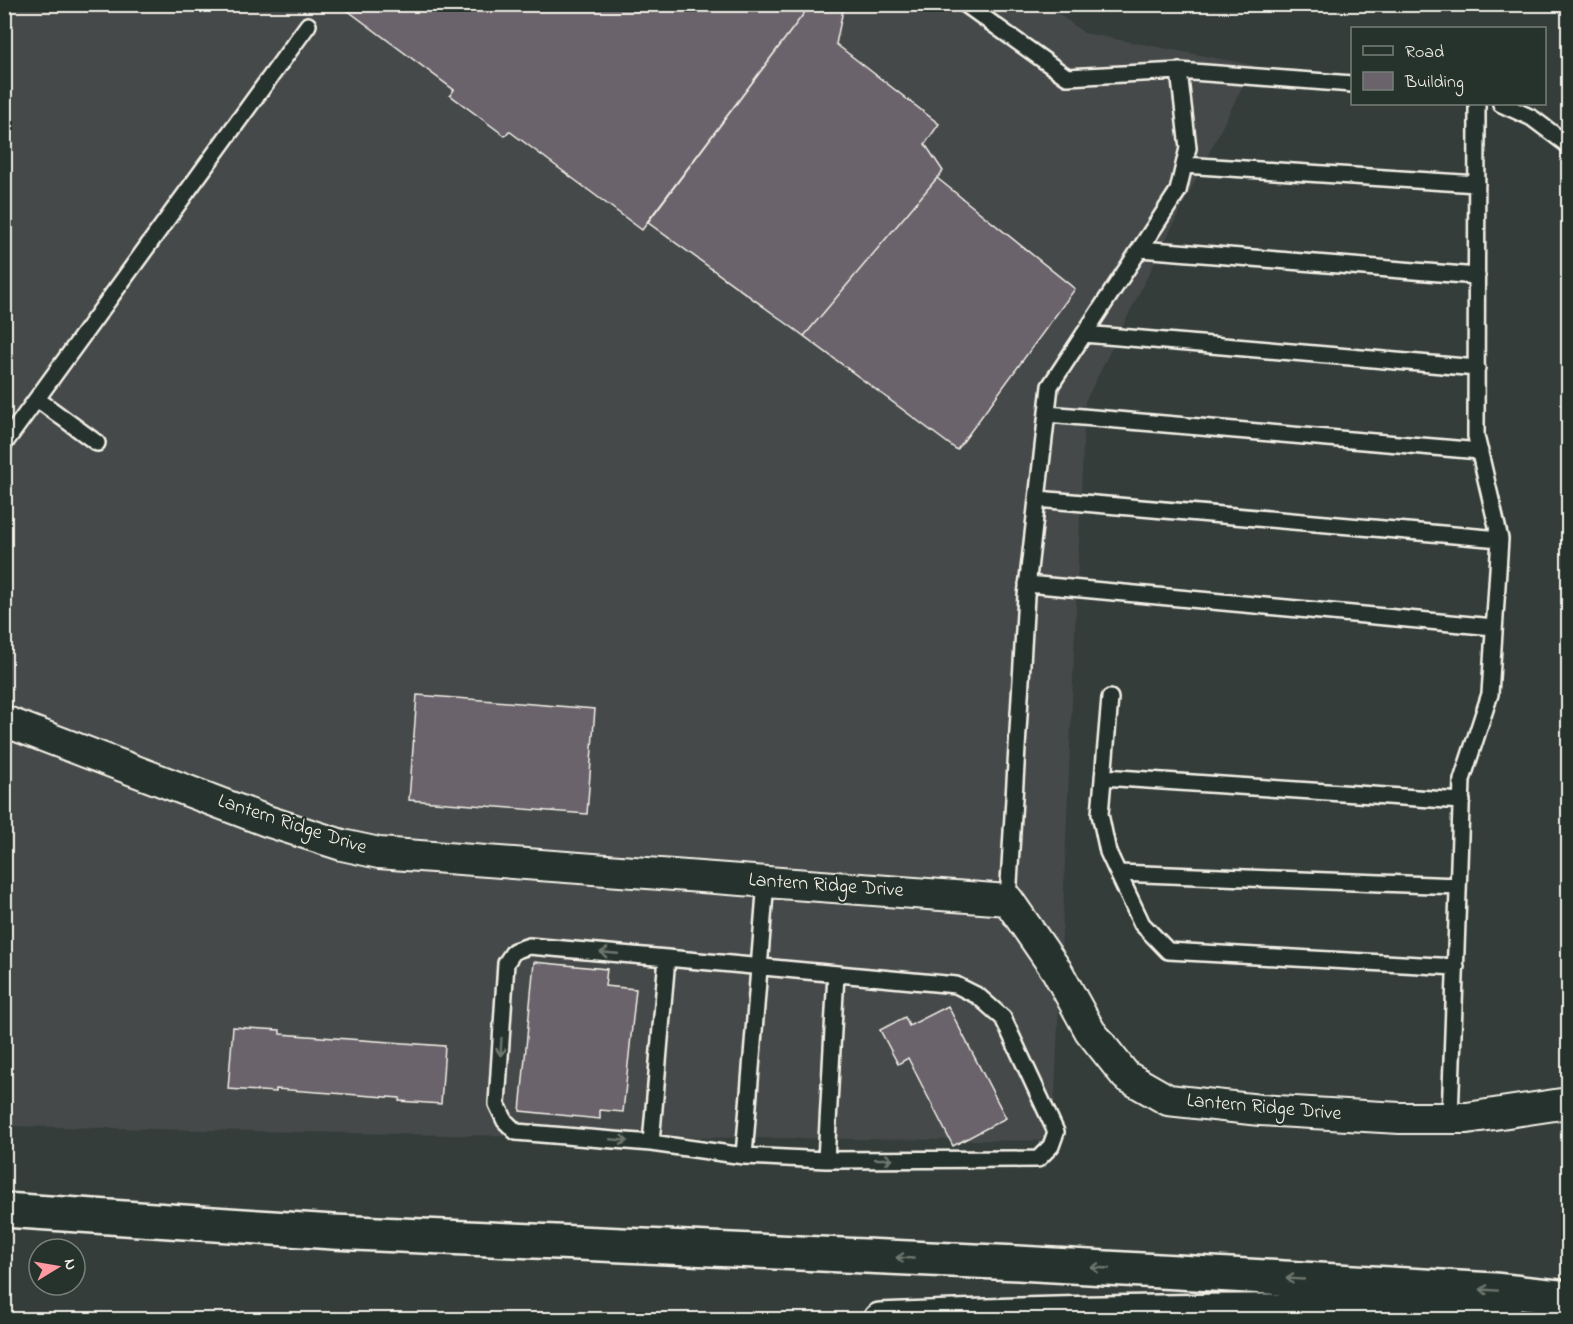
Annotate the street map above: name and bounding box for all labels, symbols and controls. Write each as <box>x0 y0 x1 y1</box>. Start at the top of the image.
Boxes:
legend <box>1351 27 1546 105</box>
text: Road <box>1405 40 1444 66</box>
text: Building <box>1404 70 1464 97</box>
street label: Lantern Ridge Drive <box>213 787 370 864</box>
street label: Lantern Ridge Drive <box>747 866 905 907</box>
one-way arrow <box>600 947 619 958</box>
one-way arrow <box>495 1037 506 1057</box>
street label: Lantern Ridge Drive <box>1185 1087 1343 1130</box>
one-way arrow <box>609 1135 629 1146</box>
one-way arrow <box>874 1153 894 1165</box>
north arrow <box>27 1237 87 1297</box>
one-way arrow <box>896 1253 916 1264</box>
text: N <box>57 1257 83 1272</box>
one-way arrow <box>1091 1262 1111 1273</box>
one-way arrow <box>1285 1273 1305 1284</box>
one-way arrow <box>1480 1284 1500 1295</box>

